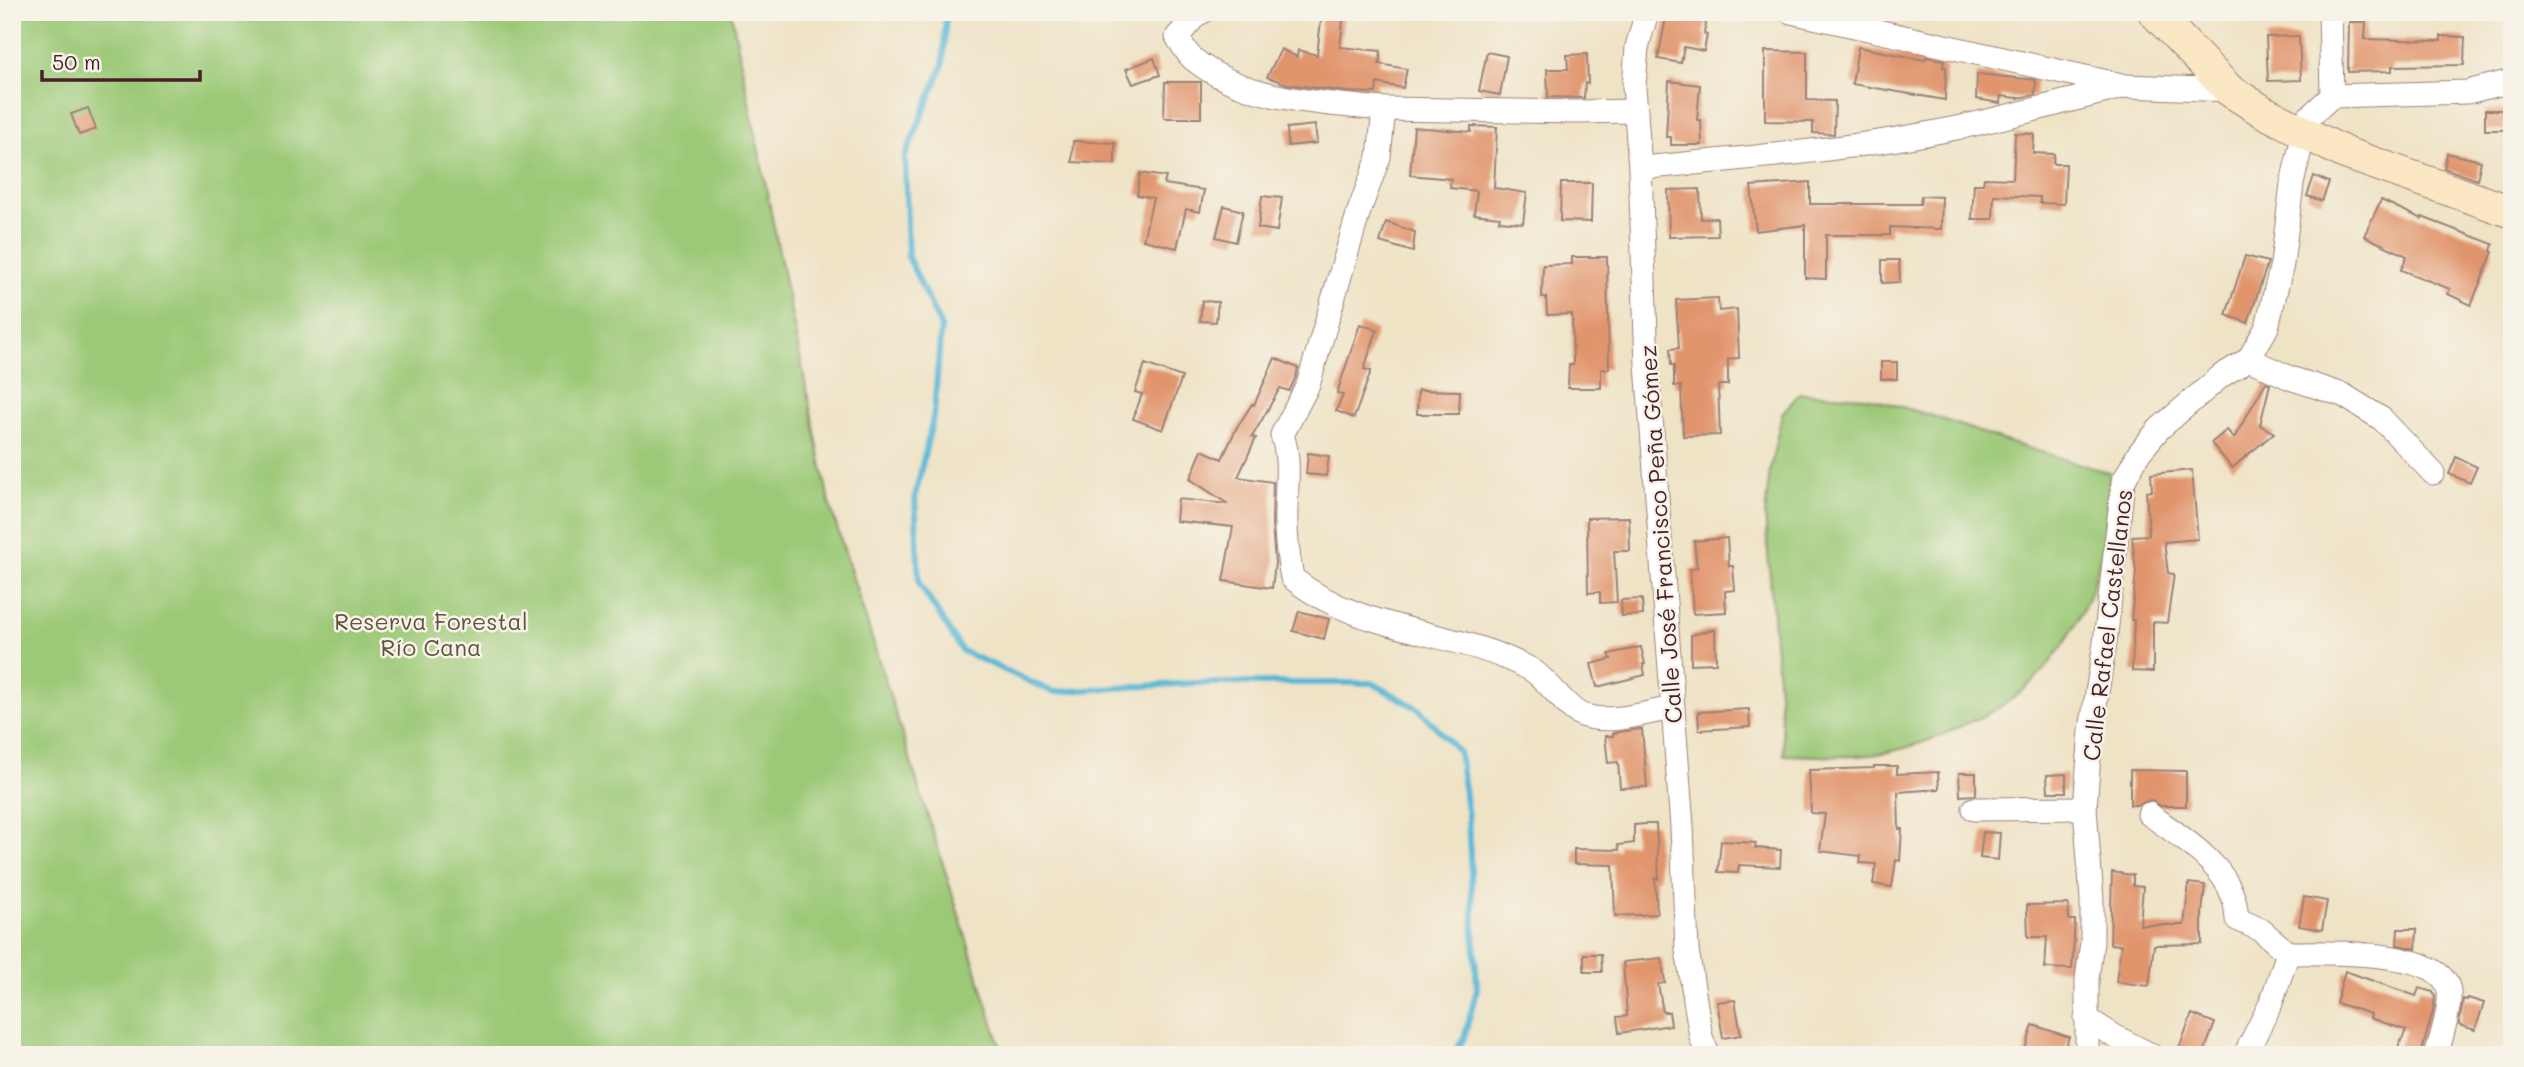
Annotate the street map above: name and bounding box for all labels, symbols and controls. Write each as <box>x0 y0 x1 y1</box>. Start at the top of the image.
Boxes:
scale bar <box>42 38 200 82</box>
text: 50 m <box>52 48 101 75</box>
street label: Calle José Francisco Peña Gómez <box>1632 344 1688 724</box>
street label: Calle Rafael Castellanos <box>2075 488 2139 762</box>
park label: Reserva Forestal Río Cana <box>334 606 528 662</box>

